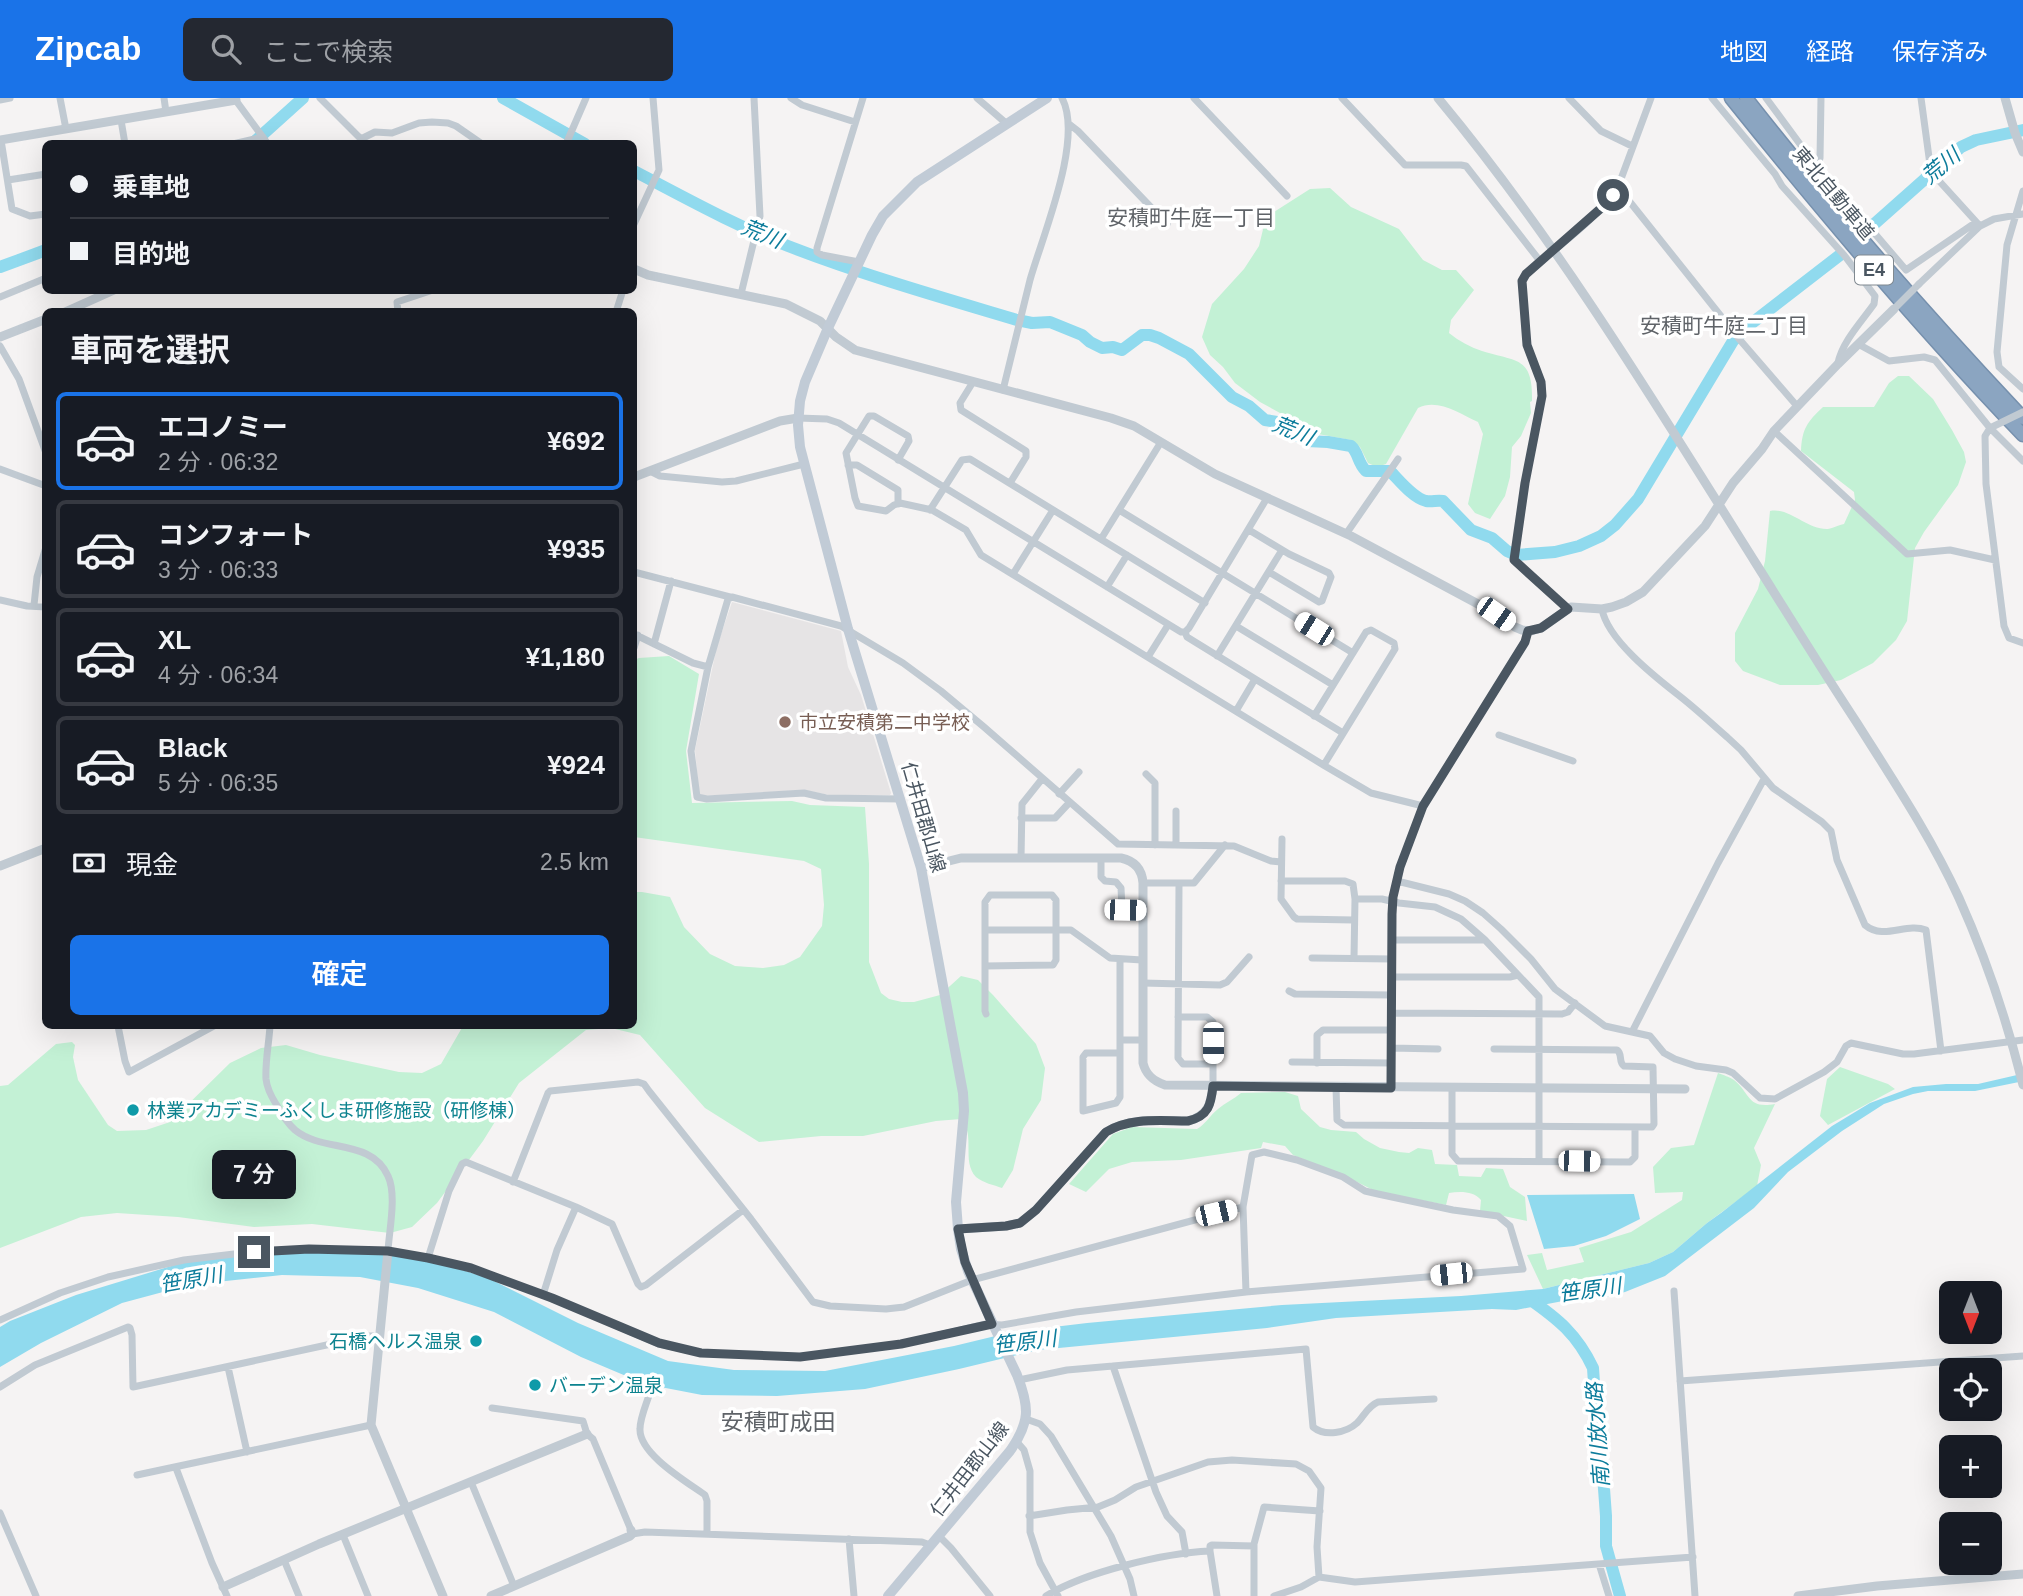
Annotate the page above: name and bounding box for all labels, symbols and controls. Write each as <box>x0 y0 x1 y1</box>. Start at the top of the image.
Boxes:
search box <box>183 18 673 81</box>
text: Zipcab <box>35 30 141 67</box>
icon: search <box>207 30 245 68</box>
text: ここで検索 <box>263 37 393 67</box>
text: 地図 <box>1720 38 1768 65</box>
text: 経路 <box>1806 38 1854 65</box>
text: 保存済み <box>1892 38 1988 65</box>
water label: 荒川 <box>1917 142 1966 188</box>
street label: 東北自動車道 <box>1789 143 1878 244</box>
text: 乗車地 <box>112 172 190 202</box>
route start <box>1597 179 1629 211</box>
district label: 安積町牛庭一丁目 <box>1107 206 1275 229</box>
water label: 荒川 <box>738 215 788 253</box>
text: 目的地 <box>112 239 190 269</box>
road number: E4 <box>1855 256 1893 285</box>
district label: 安積町牛庭二丁目 <box>1640 314 1808 337</box>
text: 車両を選択 <box>70 332 230 368</box>
icon: car <box>74 410 137 473</box>
text: エコノミー <box>158 412 288 442</box>
water label: 荒川 <box>1269 412 1319 450</box>
text: ¥692 <box>547 426 605 456</box>
text: 2 分 · 06:32 <box>158 449 278 475</box>
icon: car <box>74 518 137 581</box>
text: コンフォート <box>158 520 313 550</box>
text: ¥935 <box>547 534 605 564</box>
text: 3 分 · 06:33 <box>158 557 278 583</box>
car <box>1473 593 1520 635</box>
car <box>1291 609 1338 649</box>
text: XL <box>158 625 191 655</box>
icon: car <box>74 626 137 689</box>
text: ¥1,180 <box>525 642 605 672</box>
text: 4 分 · 06:34 <box>158 662 278 688</box>
place label: 市立安積第二中学校 <box>799 712 970 733</box>
marker: 市立安積第二中学校 <box>777 714 793 730</box>
text: Black <box>158 733 227 763</box>
icon: car <box>74 734 137 797</box>
text: ¥924 <box>547 750 605 780</box>
street label: 仁井田郡山線 <box>898 759 949 875</box>
text: 5 分 · 06:35 <box>158 770 278 796</box>
icon: cash <box>70 844 108 882</box>
text: 2.5 km <box>540 849 609 875</box>
text: 現金 <box>126 850 178 880</box>
car <box>1104 899 1147 921</box>
button: 確定 <box>70 935 609 1015</box>
car <box>1203 1022 1224 1064</box>
place label: 林業アカデミーふくしま研修施設（研修棟） <box>147 1100 526 1121</box>
marker: 林業アカデミーふくしま研修施設（研修棟） <box>125 1102 141 1118</box>
callout: 7 分 <box>212 1150 296 1200</box>
car <box>1558 1150 1601 1172</box>
text: 7 分 <box>233 1161 275 1187</box>
car <box>1194 1198 1239 1228</box>
route end <box>238 1236 270 1268</box>
car <box>1430 1261 1473 1287</box>
water label: 笹原川 <box>158 1262 226 1296</box>
water label: 笹原川 <box>1557 1273 1625 1305</box>
north arrow <box>1939 1281 2002 1344</box>
map controls <box>1939 1281 2002 1575</box>
water label: 笹原川 <box>992 1326 1060 1357</box>
place label: 石橋ヘルス温泉 <box>329 1331 462 1352</box>
marker: 石橋ヘルス温泉 <box>468 1333 484 1349</box>
button: locate <box>1939 1358 2002 1421</box>
place label: バーデン温泉 <box>549 1375 663 1396</box>
marker: バーデン温泉 <box>527 1377 543 1393</box>
water label: 南川放水路 <box>1582 1380 1613 1488</box>
district label: 安積町成田 <box>721 1409 836 1435</box>
street label: 仁井田郡山線 <box>926 1418 1013 1521</box>
button: + <box>1939 1435 2002 1498</box>
button: − <box>1939 1512 2002 1575</box>

